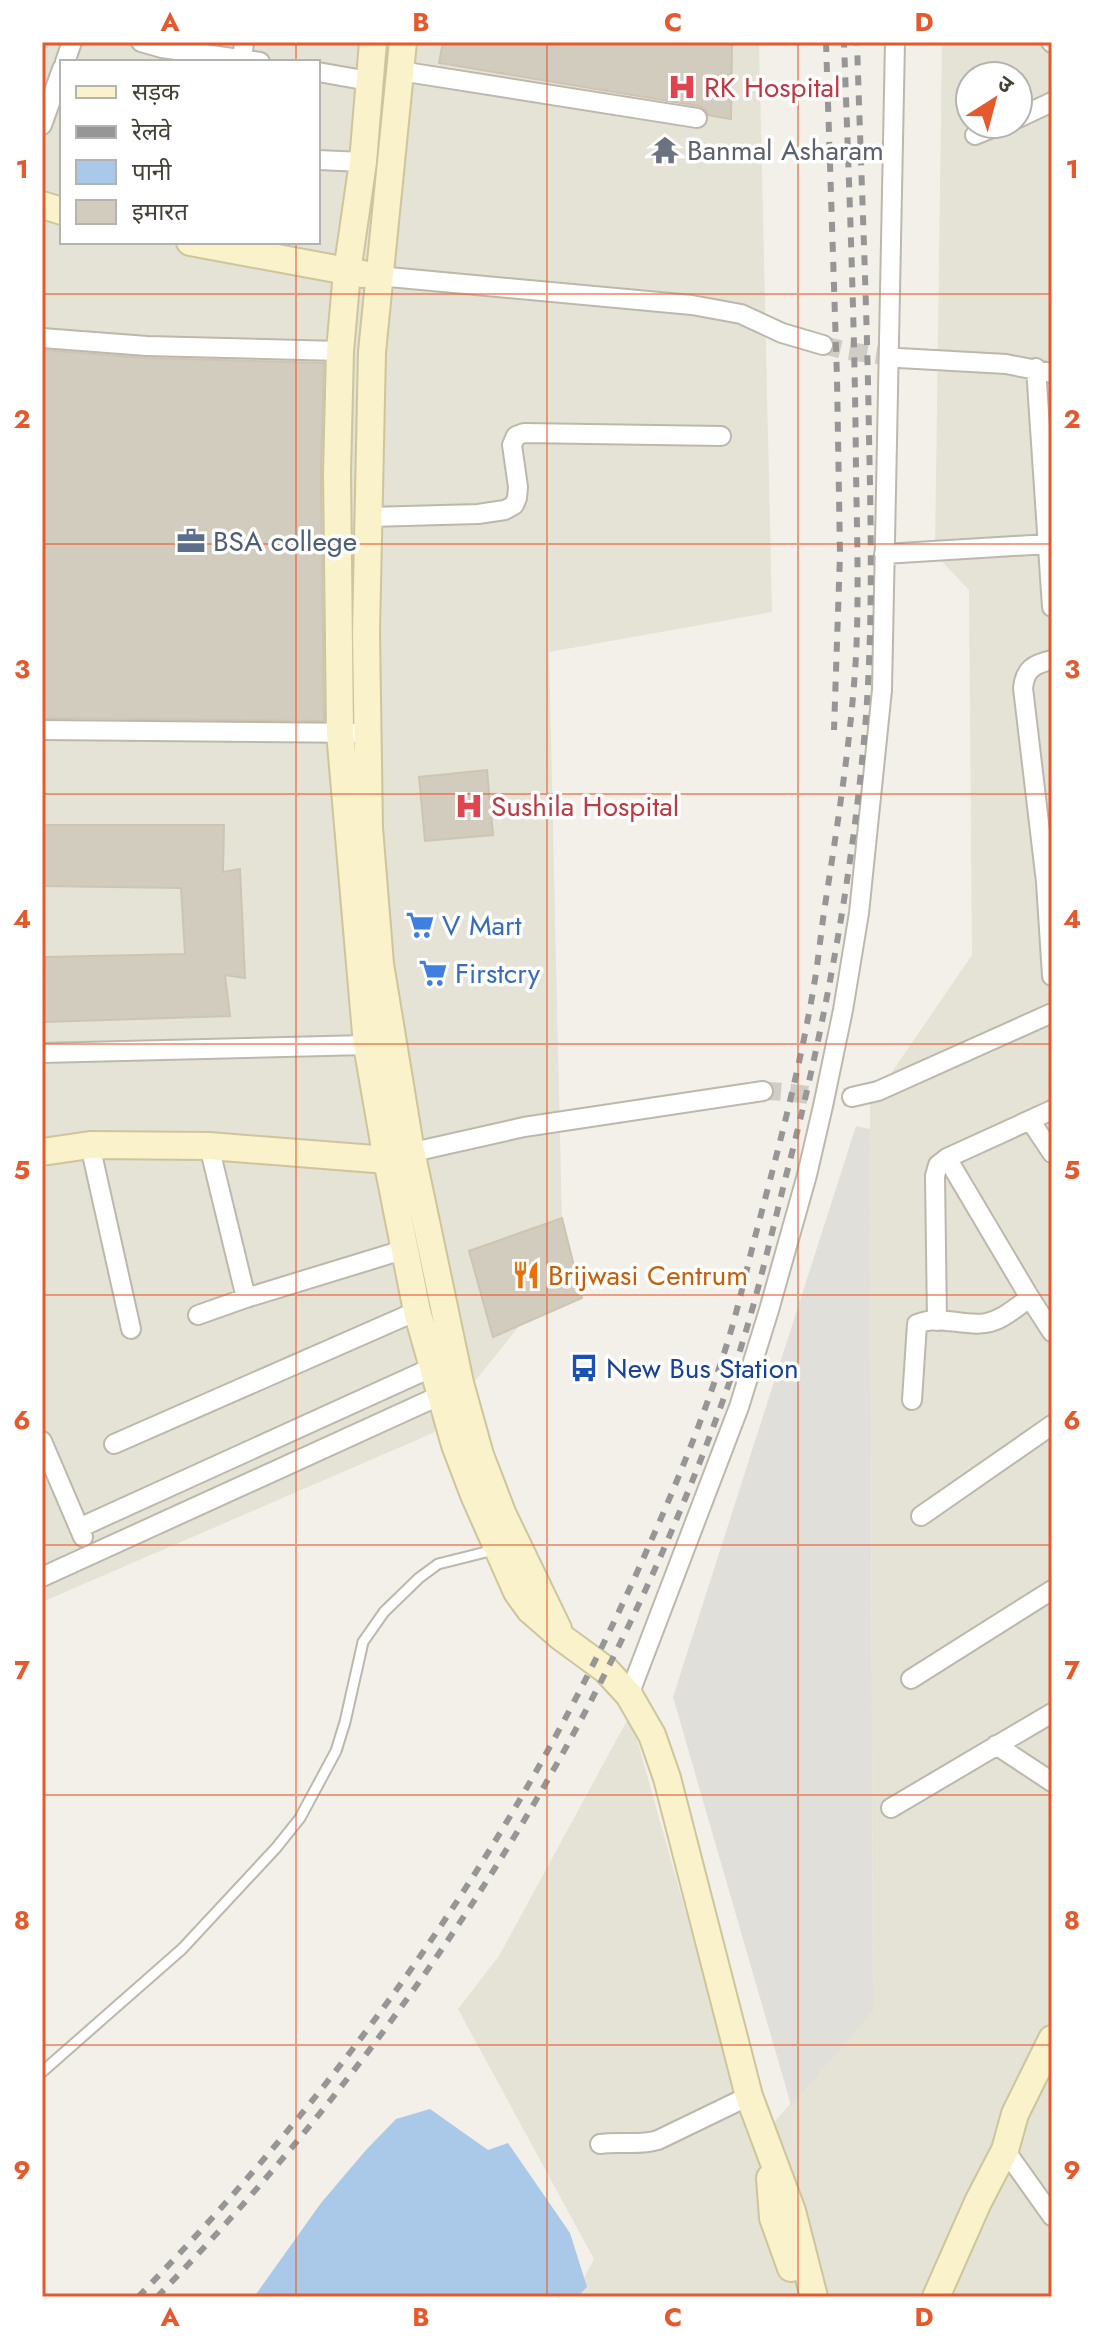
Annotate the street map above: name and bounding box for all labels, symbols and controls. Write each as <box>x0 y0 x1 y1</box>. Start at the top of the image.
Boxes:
text: A <box>159 3 180 41</box>
text: B <box>412 3 430 41</box>
text: C <box>664 3 682 41</box>
text: D <box>914 3 934 41</box>
legend <box>60 60 320 244</box>
north arrow <box>954 60 1034 140</box>
place label: RK Hospital <box>704 67 840 108</box>
text: उ <box>991 67 1021 101</box>
hospital icon: RK Hospital <box>667 72 697 102</box>
text: सड़क <box>132 74 180 109</box>
text: रेलवे <box>131 114 172 149</box>
place label: Banmal Asharam <box>687 130 884 171</box>
temple icon: Banmal Asharam <box>650 135 680 165</box>
text: 1 <box>15 150 29 188</box>
text: 1 <box>1065 150 1079 188</box>
text: पानी <box>132 154 172 189</box>
text: इमारत <box>132 194 189 229</box>
text: 2 <box>13 400 31 438</box>
text: 2 <box>1063 400 1081 438</box>
place label: BSA college <box>213 521 357 562</box>
office icon: BSA college <box>176 526 206 556</box>
text: 3 <box>14 650 30 688</box>
text: 3 <box>1064 650 1080 688</box>
place label: Sushila Hospital <box>491 786 679 827</box>
hospital icon: Sushila Hospital <box>454 791 484 821</box>
text: 4 <box>13 900 31 938</box>
text: 4 <box>1063 900 1081 938</box>
place label: V Mart <box>442 905 522 946</box>
supermarket icon: V Mart <box>405 910 435 940</box>
place label: Firstcry <box>455 953 541 994</box>
supermarket icon: Firstcry <box>418 958 448 988</box>
text: 5 <box>14 1151 30 1189</box>
text: 5 <box>1064 1151 1080 1189</box>
place label: Brijwasi Centrum <box>548 1255 748 1296</box>
restaurant icon: Brijwasi Centrum <box>511 1260 541 1290</box>
place label: New Bus Station <box>606 1348 799 1389</box>
bus stop icon: New Bus Station <box>569 1353 599 1383</box>
text: 6 <box>13 1401 31 1439</box>
text: 6 <box>1063 1401 1081 1439</box>
text: 7 <box>14 1651 30 1689</box>
text: 7 <box>1064 1651 1080 1689</box>
text: 8 <box>14 1901 30 1939</box>
text: 8 <box>1064 1901 1080 1939</box>
text: 9 <box>13 2151 31 2189</box>
text: 9 <box>1063 2151 1081 2189</box>
text: A <box>159 2298 180 2336</box>
text: B <box>412 2298 430 2336</box>
text: C <box>664 2298 682 2336</box>
text: D <box>914 2298 934 2336</box>

